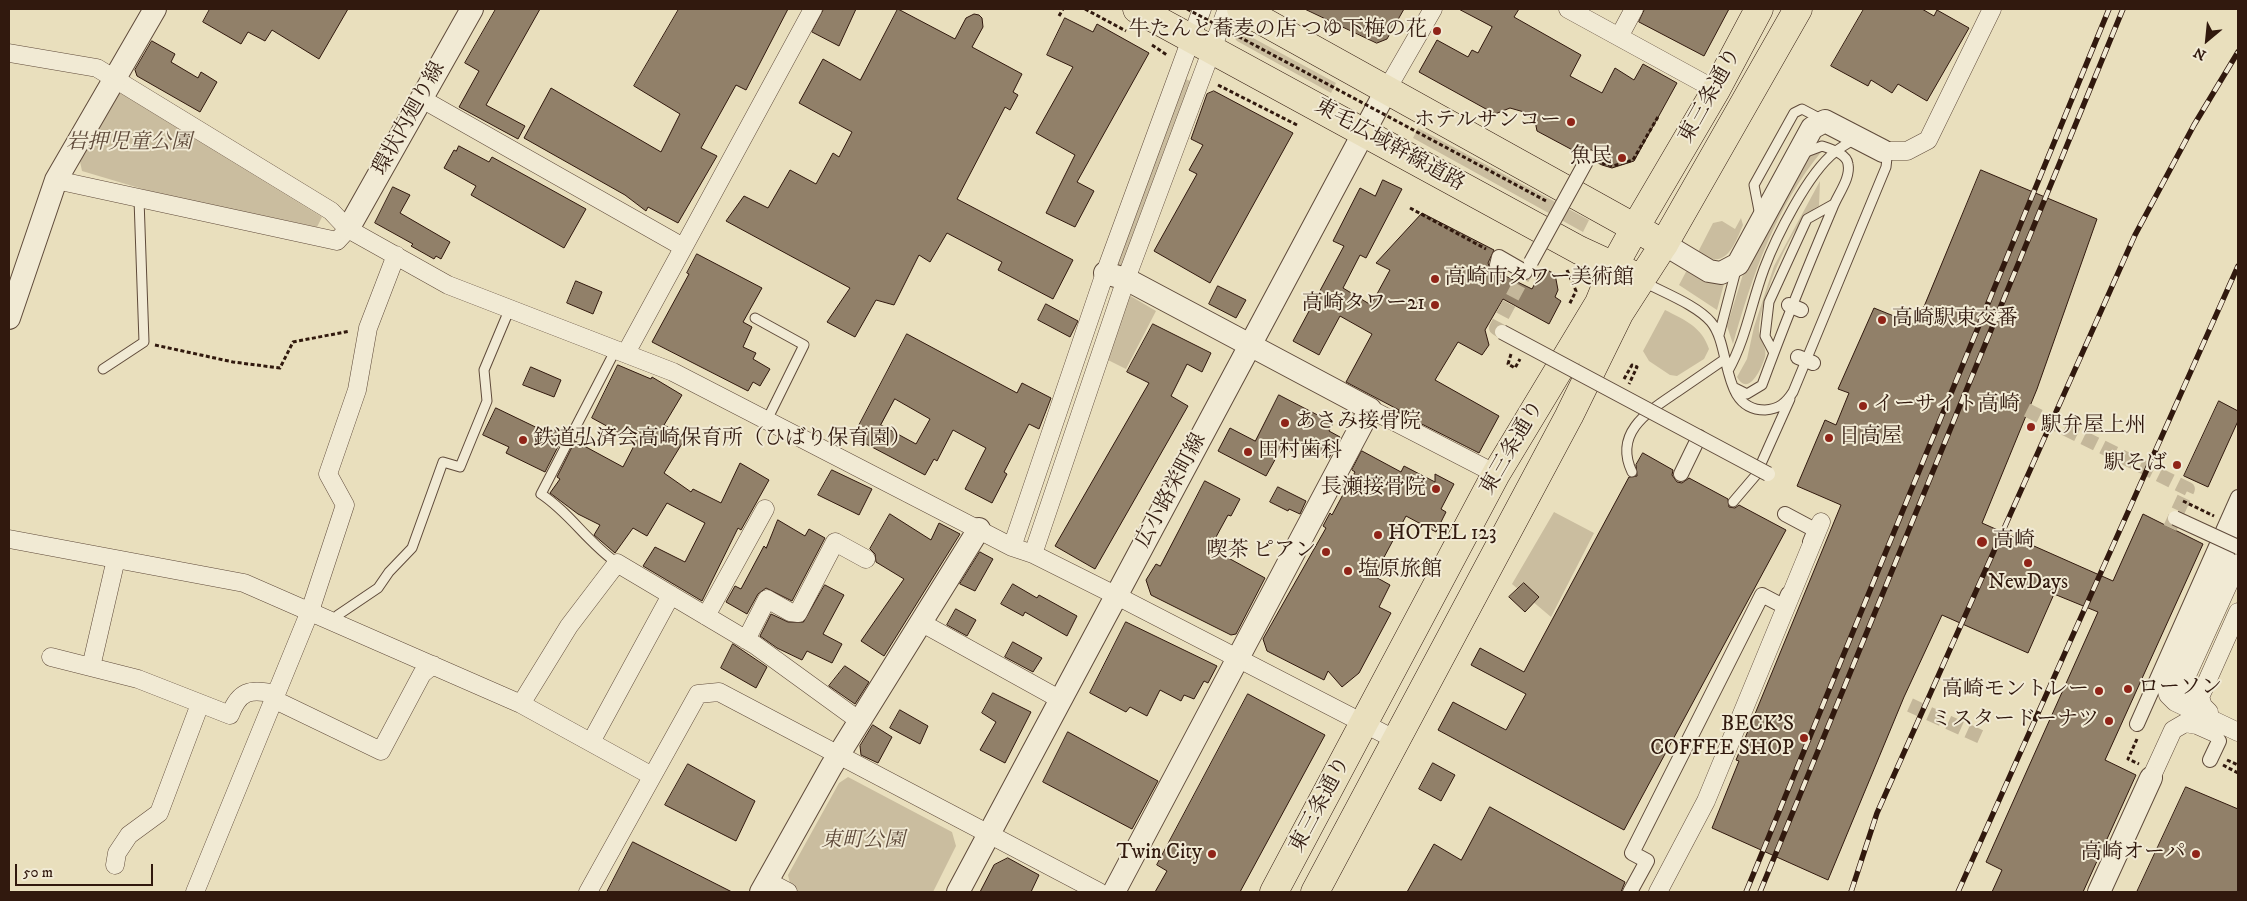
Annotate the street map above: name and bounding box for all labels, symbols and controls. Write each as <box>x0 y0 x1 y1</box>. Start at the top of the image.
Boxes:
north arrow <box>2182 15 2232 65</box>
place label: 牛たんと蕎麦の店 つゆ下梅の花 <box>1128 18 1427 44</box>
marker: 牛たんと蕎麦の店 つゆ下梅の花 <box>1431 25 1443 37</box>
text: N <box>2191 43 2209 64</box>
street label: 東三条通り <box>1675 44 1747 148</box>
street label: 環状内廻り線 <box>368 58 452 180</box>
street label: 東毛広域幹線道路 <box>1309 94 1469 198</box>
place label: ホテルサンコー <box>1414 109 1561 135</box>
marker: ホテルサンコー <box>1565 116 1577 128</box>
park label: 岩押児童公園 <box>66 131 192 157</box>
place label: 魚民 <box>1570 145 1612 171</box>
marker: 魚民 <box>1616 152 1628 164</box>
place label: 高崎市タワー美術館 <box>1445 266 1634 292</box>
marker: 高崎市タワー美術館 <box>1429 273 1441 285</box>
place label: 高崎タワー21 <box>1302 292 1425 318</box>
marker: 高崎タワー21 <box>1429 299 1441 311</box>
place label: 高崎駅東交番 <box>1892 307 2018 333</box>
marker: 高崎駅東交番 <box>1876 314 1888 326</box>
place label: イーサイト高崎 <box>1873 393 2020 419</box>
street label: 東三条通り <box>1476 396 1550 500</box>
marker: イーサイト高崎 <box>1857 400 1869 412</box>
place label: あさみ接骨院 <box>1295 410 1421 436</box>
place label: 駅弁屋上州 <box>2041 414 2146 440</box>
marker: あさみ接骨院 <box>1279 417 1291 429</box>
marker: 駅弁屋上州 <box>2025 421 2037 433</box>
place label: 日高屋 <box>1839 425 1902 451</box>
place label: 鉄道弘済会高崎保育所（ひばり保育園） <box>533 427 911 453</box>
street label: 広小路栄町線 <box>1131 429 1213 553</box>
marker: 日高屋 <box>1823 432 1835 444</box>
marker: 鉄道弘済会高崎保育所（ひばり保育園） <box>517 434 529 446</box>
place label: 田村歯科 <box>1258 439 1342 465</box>
marker: 田村歯科 <box>1242 446 1254 458</box>
place label: 駅そば <box>2104 452 2167 478</box>
marker: 駅そば <box>2171 459 2183 471</box>
place label: 長瀬接骨院 <box>1321 476 1426 502</box>
marker: 長瀬接骨院 <box>1430 483 1442 495</box>
place label: HOTEL 123 <box>1388 522 1497 548</box>
marker: HOTEL 123 <box>1372 529 1384 541</box>
place label: 高崎 <box>1993 529 2035 555</box>
marker: 高崎 <box>1975 535 1989 549</box>
place label: 喫茶 ピアン <box>1206 539 1316 565</box>
marker: 喫茶 ピアン <box>1320 546 1332 558</box>
marker: NewDays <box>2022 557 2034 569</box>
place label: 塩原旅館 <box>1358 558 1442 584</box>
marker: 塩原旅館 <box>1342 565 1354 577</box>
place label: NewDays <box>1988 571 2068 597</box>
place label: ローソン <box>2138 676 2222 702</box>
place label: 高崎モントレー <box>1942 678 2089 704</box>
marker: ローソン <box>2122 683 2134 695</box>
marker: 高崎モントレー <box>2093 685 2105 697</box>
place label: ミスタードーナツ <box>1931 708 2099 734</box>
place label: BECK'S COFFEE SHOP <box>1650 713 1794 763</box>
marker: ミスタードーナツ <box>2103 715 2115 727</box>
marker: BECK'S COFFEE SHOP <box>1798 732 1810 744</box>
street label: 東三条通り <box>1285 753 1357 857</box>
park label: 東町公園 <box>821 829 905 855</box>
place label: Twin City <box>1116 841 1202 867</box>
place label: 高崎オーパ <box>2081 841 2186 867</box>
marker: Twin City <box>1206 848 1218 860</box>
marker: 高崎オーパ <box>2190 848 2202 860</box>
scale bar <box>18 854 155 886</box>
text: 50 m <box>23 863 53 882</box>

